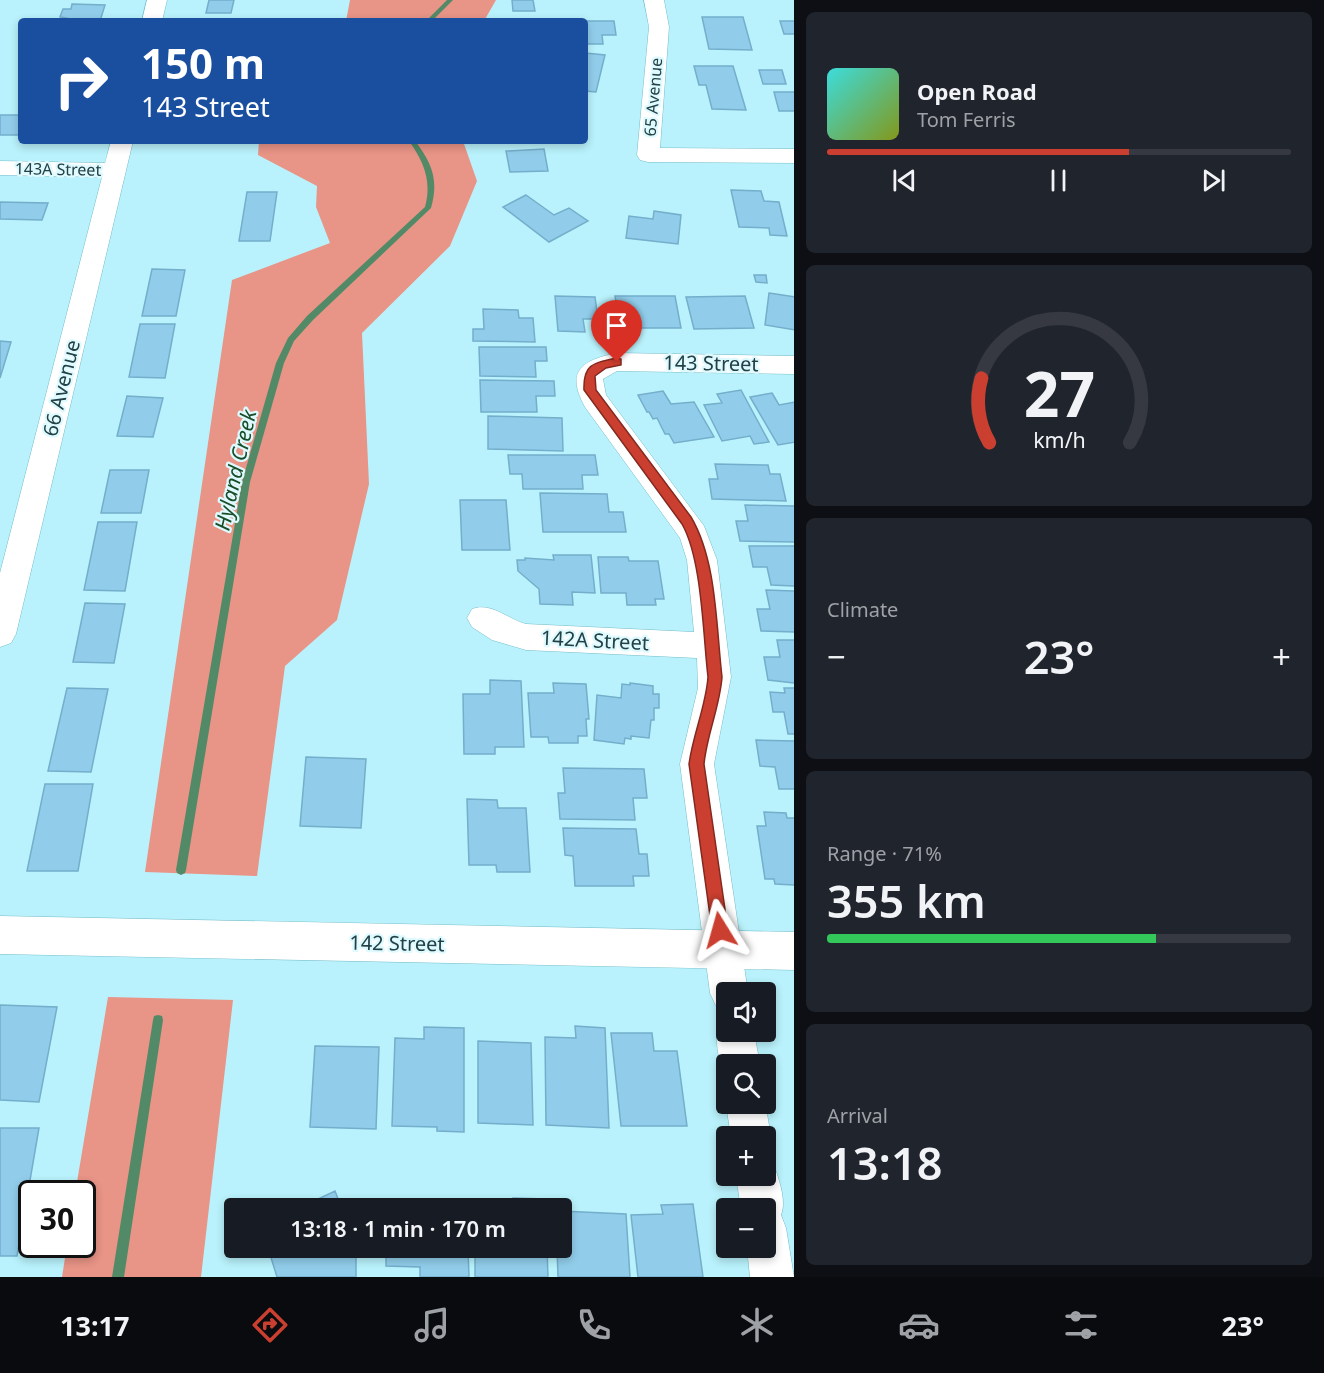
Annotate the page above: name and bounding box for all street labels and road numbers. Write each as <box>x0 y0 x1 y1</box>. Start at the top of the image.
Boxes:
street label: 65 Avenue <box>639 57 667 137</box>
street label: 143A Street <box>15 157 102 181</box>
street label: 66 Avenue <box>36 337 86 439</box>
street label: 143 Street <box>663 349 759 377</box>
street label: 142A Street <box>540 624 650 656</box>
street label: 142 Street <box>349 929 445 957</box>

